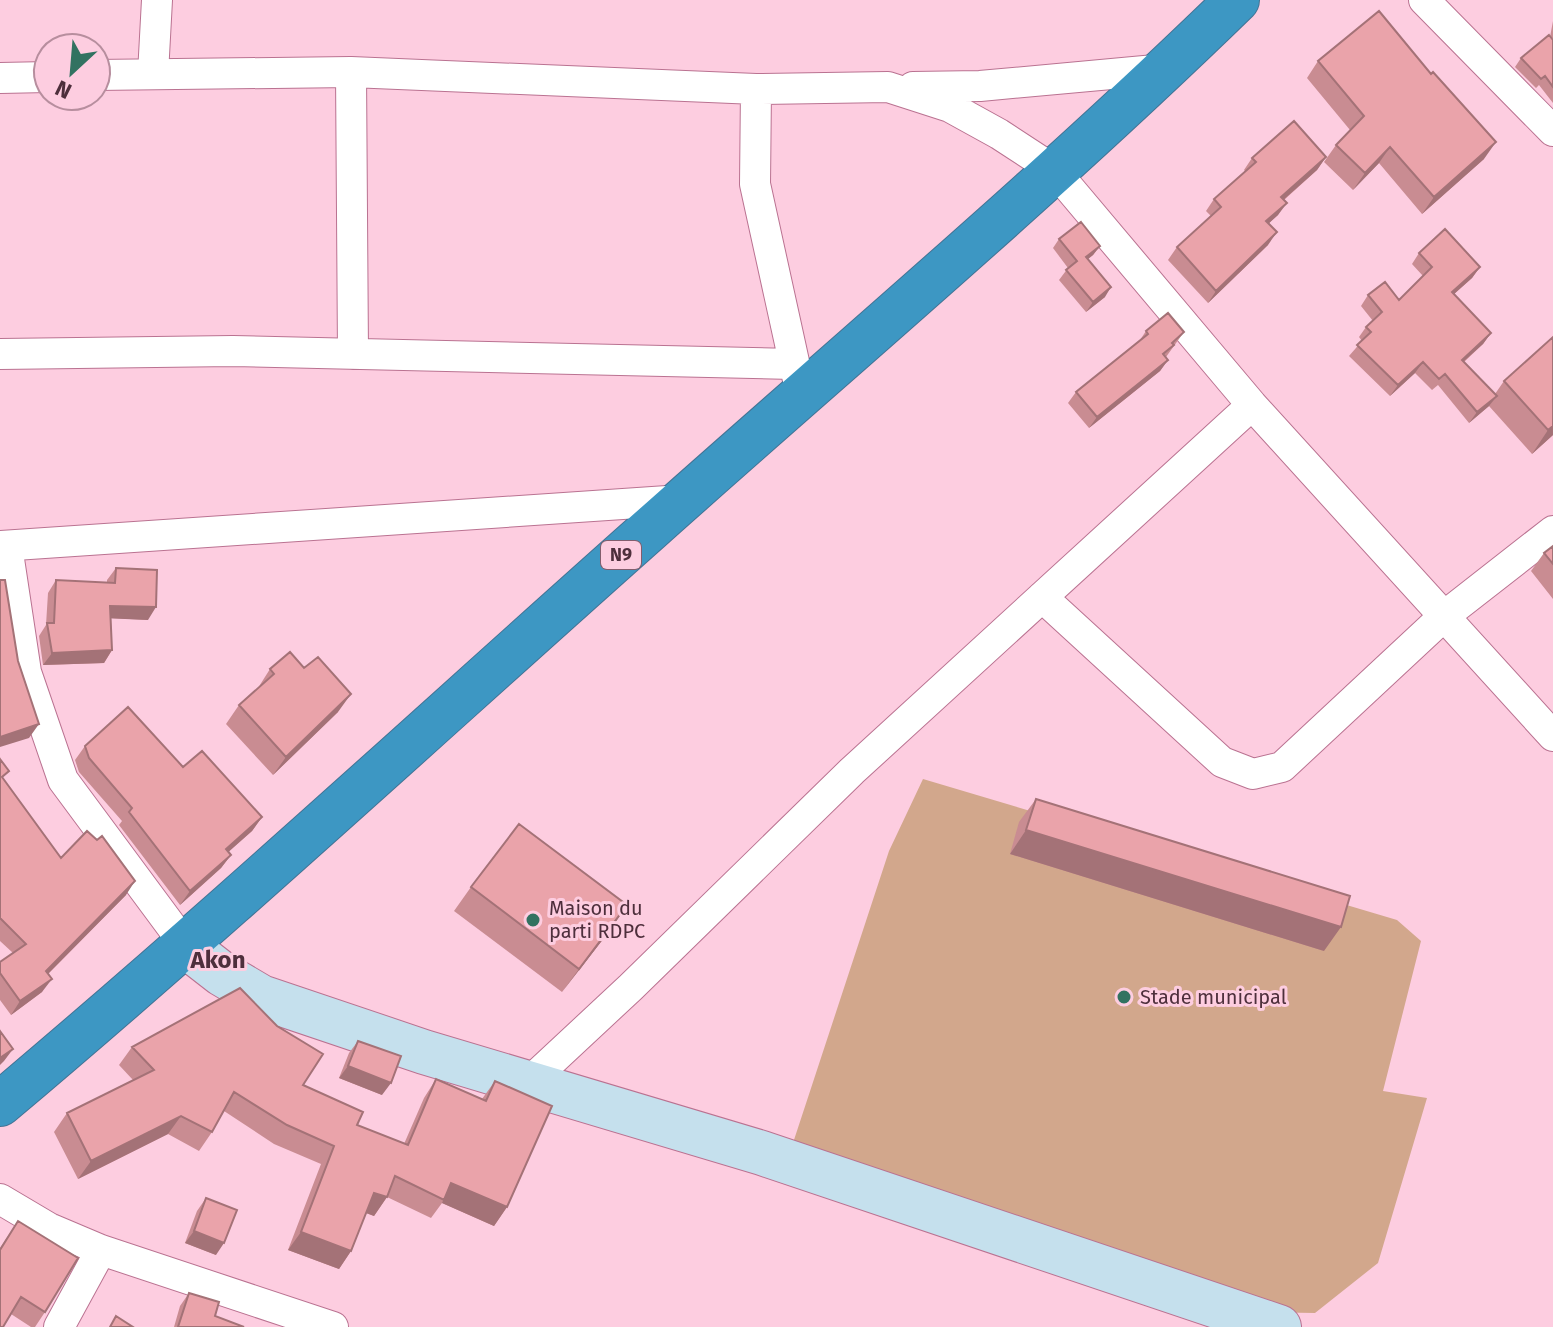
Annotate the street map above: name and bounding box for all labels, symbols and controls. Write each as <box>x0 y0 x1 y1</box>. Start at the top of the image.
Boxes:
north arrow <box>32 32 112 112</box>
text: N <box>51 74 76 105</box>
road number: N9 <box>601 541 641 569</box>
place label: Maison du parti RDPC <box>549 896 645 943</box>
marker: Maison du parti RDPC <box>524 911 542 929</box>
district label: Akon <box>190 946 245 974</box>
place label: Stade municipal <box>1140 985 1287 1009</box>
marker: Stade municipal <box>1115 988 1133 1006</box>

